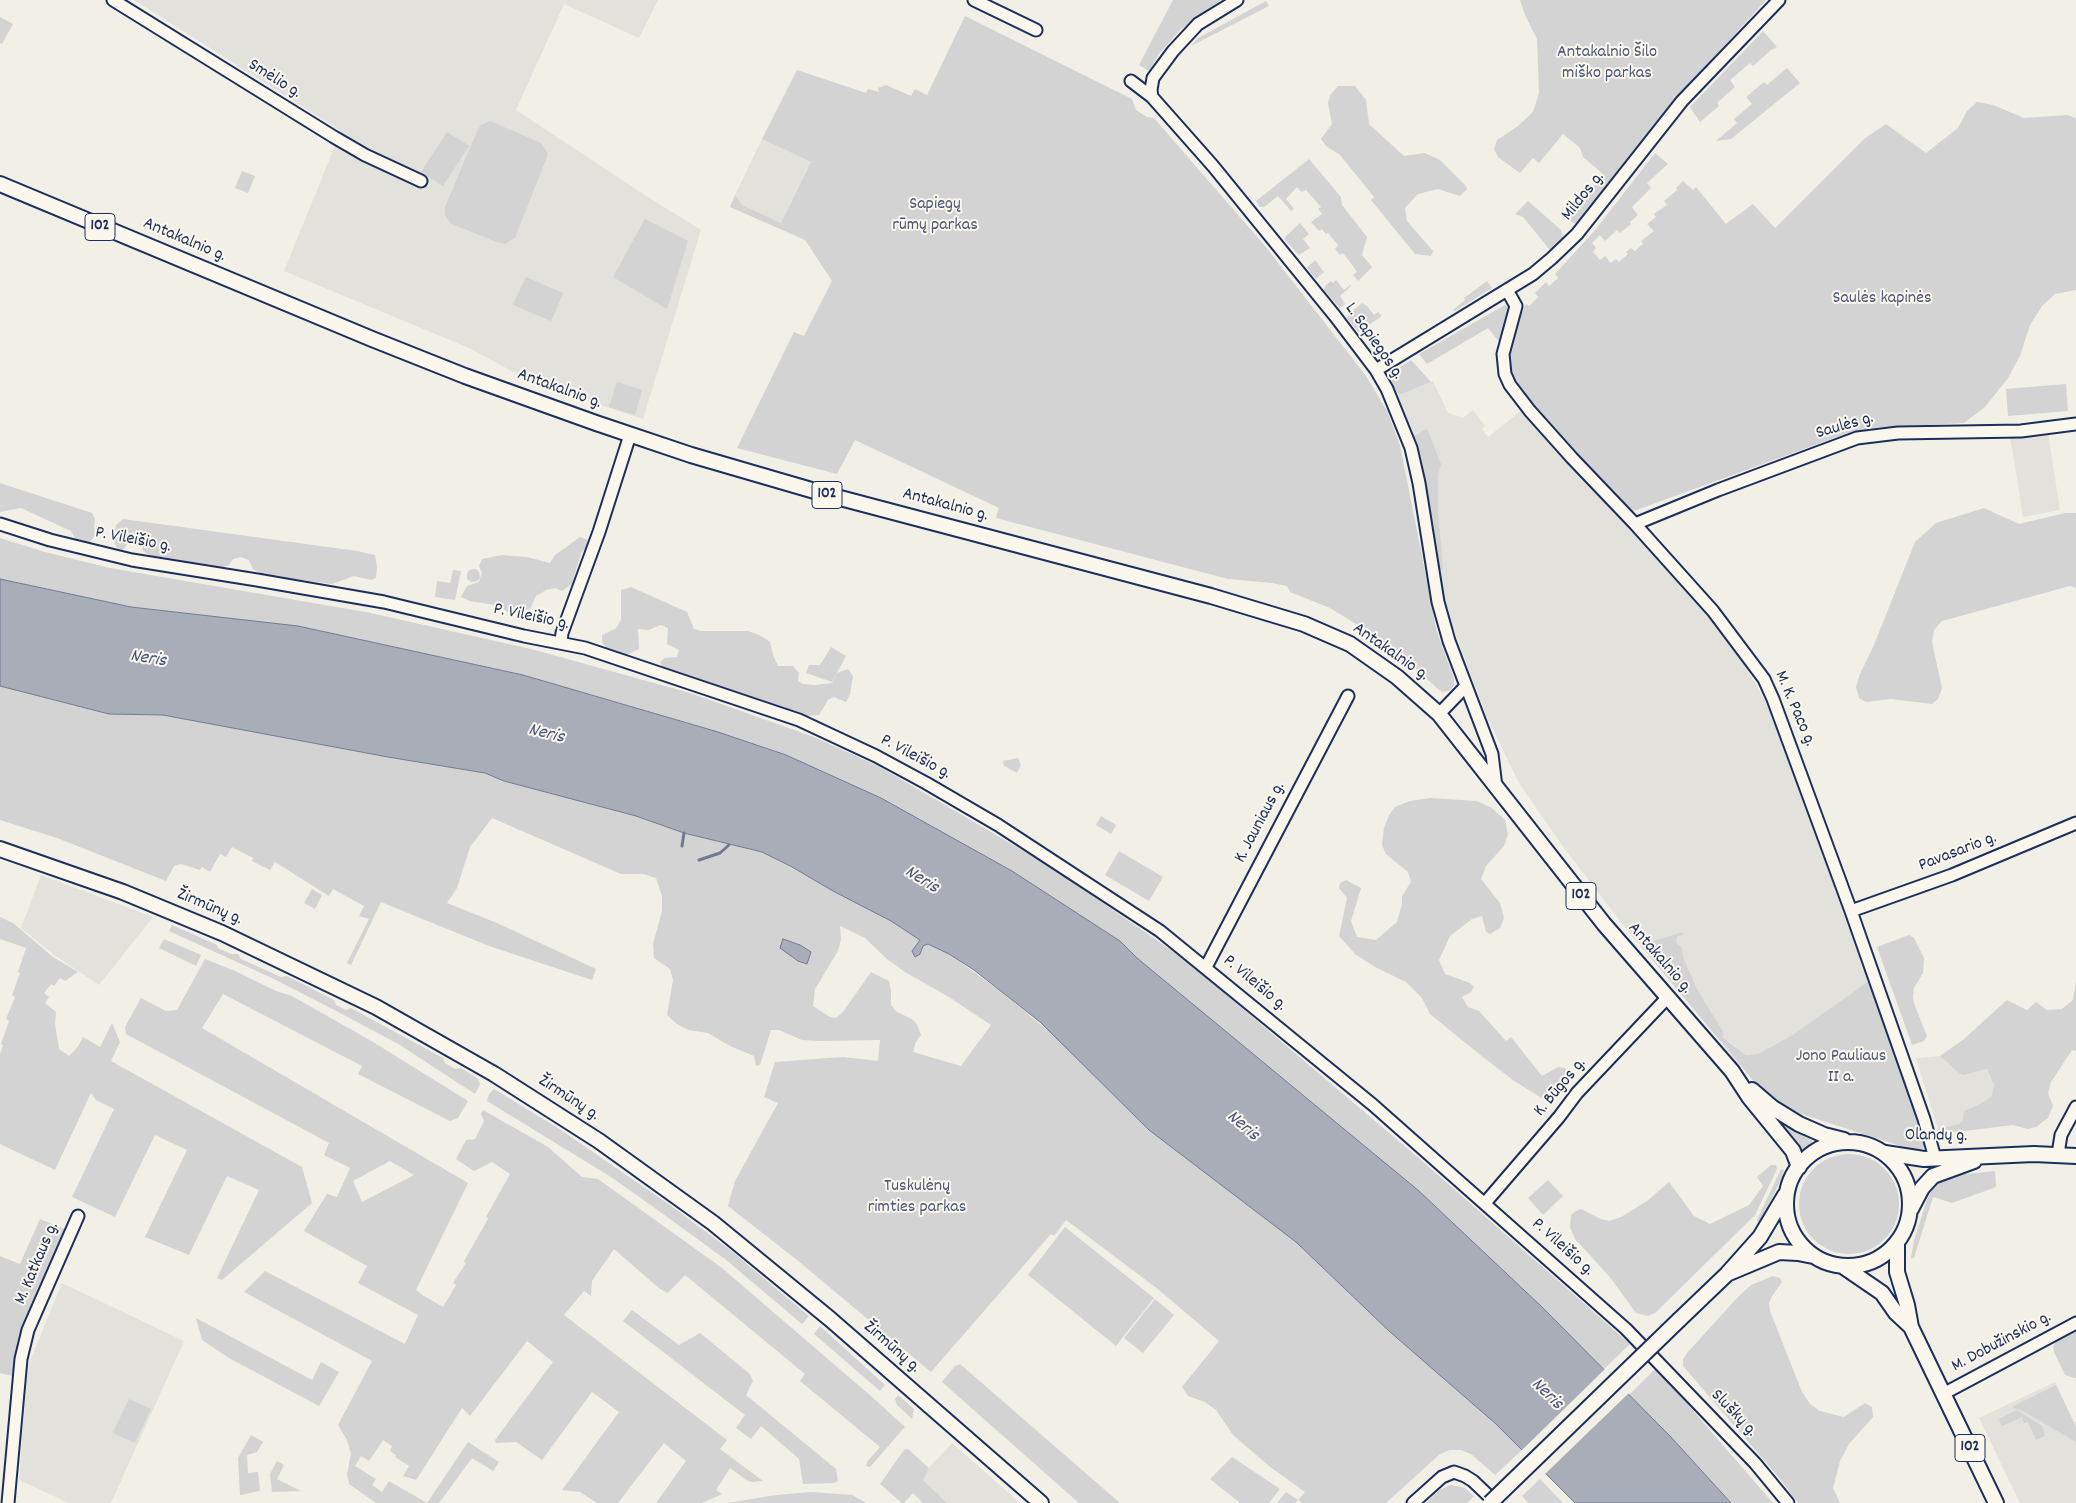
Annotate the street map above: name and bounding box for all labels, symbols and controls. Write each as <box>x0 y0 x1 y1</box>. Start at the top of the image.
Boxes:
park label: Antakalnio Šilo miško parkas <box>1557 43 1657 86</box>
street label: Smėlio g. <box>243 55 305 105</box>
street label: Mildos g. <box>1558 168 1610 226</box>
park label: Sapiegų rūmų parkas <box>892 195 978 238</box>
road number: 102 <box>85 213 115 240</box>
street label: Antakalnio g. <box>139 214 229 268</box>
park label: Saulės kapinės <box>1833 289 1931 311</box>
street label: L. Sapiegos g. <box>1339 299 1407 385</box>
street label: Antakalnio g. <box>514 365 604 415</box>
street label: Saulės g. <box>1814 409 1876 445</box>
road number: 102 <box>812 482 842 508</box>
street label: Antakalnio g. <box>900 484 990 528</box>
street label: P. Vileišio g. <box>93 523 173 559</box>
street label: P. Vileišio g. <box>491 599 571 637</box>
street label: Antakalnio g. <box>1348 619 1432 687</box>
water label: Neris <box>128 646 168 674</box>
street label: M. K. Paco g. <box>1768 668 1820 750</box>
water label: Neris <box>526 720 566 750</box>
street label: P. Vileišio g. <box>876 730 954 786</box>
street label: K. Jauniaus g. <box>1231 779 1291 867</box>
street label: Pavasario g. <box>1916 828 2000 878</box>
water label: Neris <box>900 862 942 900</box>
road number: 102 <box>1566 882 1596 909</box>
street label: Žirmūnų g. <box>173 885 245 931</box>
street label: Antakalnio g. <box>1622 919 1696 999</box>
street label: P. Vileišio g. <box>1218 951 1290 1017</box>
park label: Jono Pauliaus II a. <box>1796 1047 1886 1090</box>
street label: K. Būgos g. <box>1530 1054 1592 1122</box>
street label: Žirmūnų g. <box>533 1071 603 1127</box>
water label: Neris <box>1221 1107 1263 1147</box>
street label: Olandų g. <box>1905 1126 1967 1148</box>
park label: Tuskulėnų rimties parkas <box>868 1177 966 1220</box>
street label: P. Vileišio g. <box>1526 1214 1598 1282</box>
street label: M. Katkaus g. <box>11 1220 65 1308</box>
street label: M. Dobužinskio g. <box>1949 1308 2055 1378</box>
street label: Žirmūnų g. <box>858 1317 924 1379</box>
water label: Neris <box>1525 1374 1567 1416</box>
street label: Sluškų g. <box>1705 1386 1761 1442</box>
road number: 102 <box>1955 1435 1985 1462</box>

